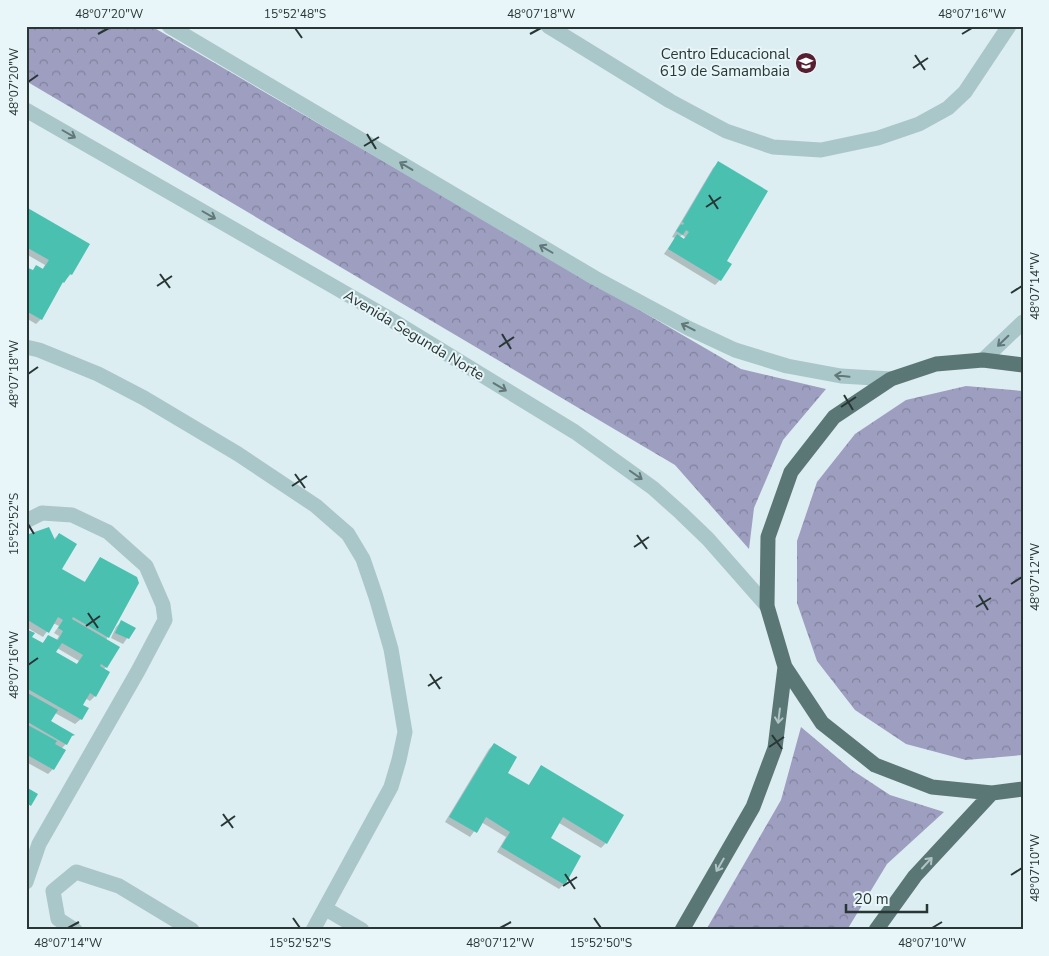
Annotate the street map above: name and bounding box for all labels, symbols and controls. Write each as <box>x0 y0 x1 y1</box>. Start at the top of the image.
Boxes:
text: 48°07'20"W <box>75 6 143 22</box>
text: 15°52'48"S <box>264 6 326 22</box>
text: 48°07'18"W <box>507 6 575 22</box>
text: 48°07'16"W <box>938 6 1006 22</box>
place label: Centro Educacional 619 de Samambaia <box>660 44 791 81</box>
text: 48°07'20"W <box>6 48 22 116</box>
school or university icon: Centro Educacional 619 de Samambaia <box>794 51 818 75</box>
one-way arrow <box>61 130 75 140</box>
one-way arrow <box>400 161 414 171</box>
one-way arrow <box>202 211 216 221</box>
one-way arrow <box>538 244 553 254</box>
text: 48°07'14"W <box>1027 252 1043 320</box>
street label: Avenida Segunda Norte <box>340 285 488 385</box>
one-way arrow <box>681 322 696 331</box>
one-way arrow <box>997 335 1009 347</box>
text: 48°07'18"W <box>6 340 22 408</box>
one-way arrow <box>834 371 850 381</box>
one-way arrow <box>493 382 507 392</box>
one-way arrow <box>629 470 642 481</box>
text: 15°52'52"S <box>6 493 22 555</box>
text: 48°07'12"W <box>1027 543 1043 611</box>
text: 48°07'16"W <box>6 631 22 699</box>
one-way arrow <box>774 707 784 723</box>
text: 48°07'10"W <box>1027 834 1043 902</box>
one-way arrow <box>714 857 724 871</box>
one-way arrow <box>921 857 933 870</box>
scale bar <box>846 881 928 913</box>
text: 20 m <box>854 889 889 909</box>
text: 48°07'14"W <box>34 935 102 951</box>
text: 15°52'52"S <box>269 935 331 951</box>
text: 48°07'12"W <box>466 935 534 951</box>
text: 15°52'50"S <box>570 935 632 951</box>
text: 48°07'10"W <box>898 935 966 951</box>

